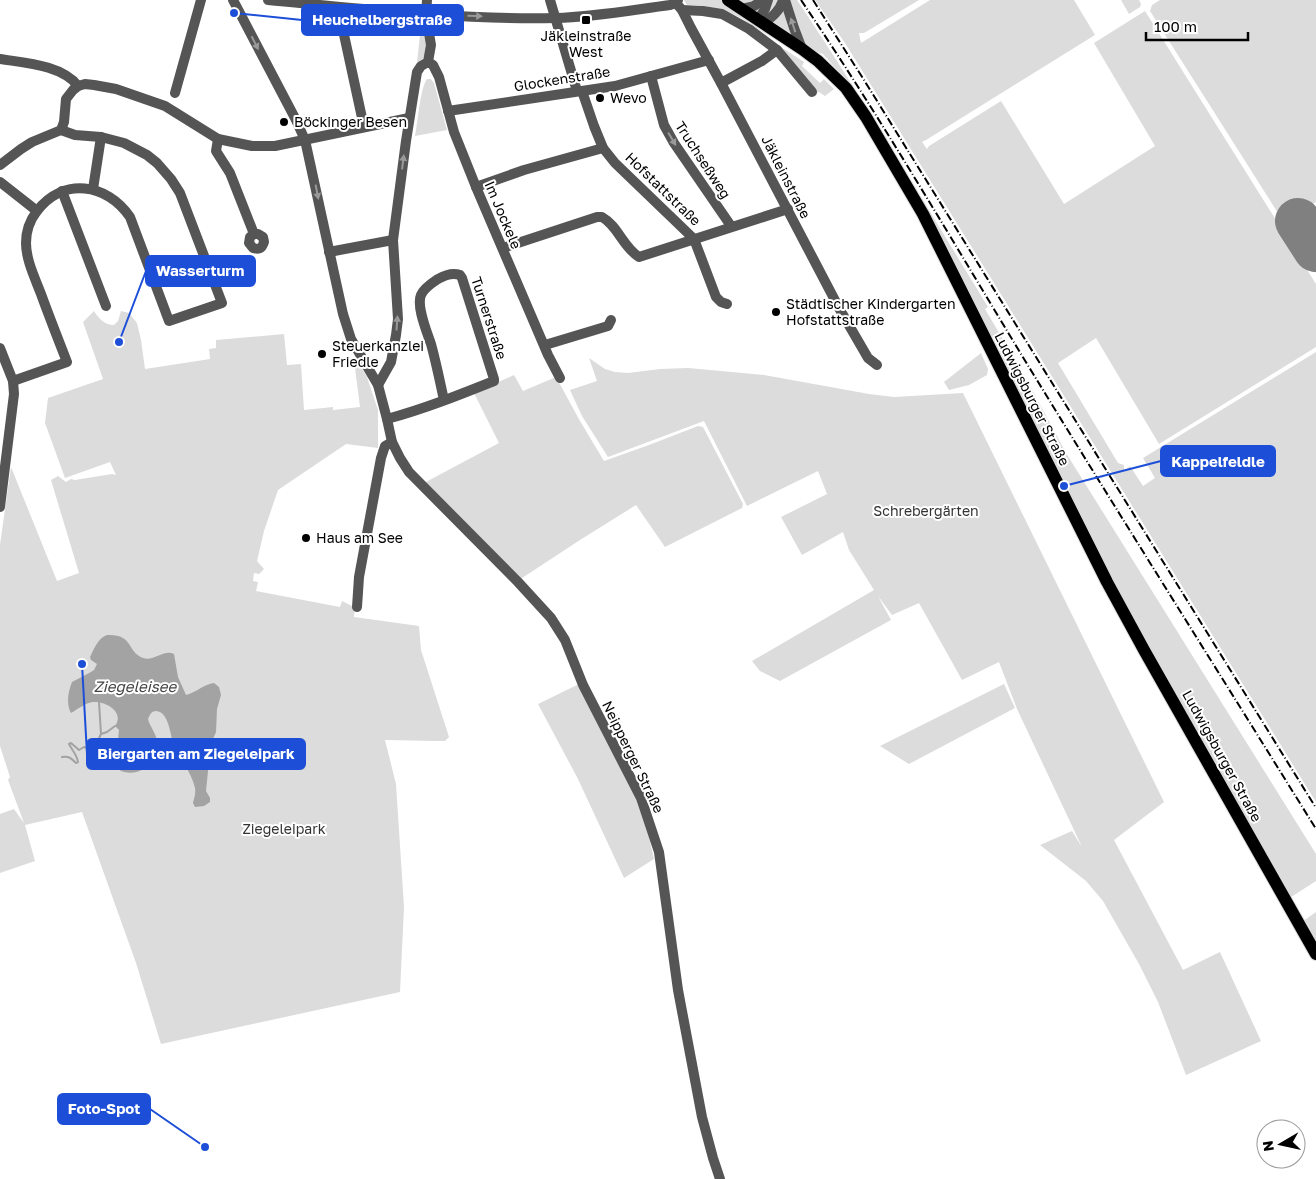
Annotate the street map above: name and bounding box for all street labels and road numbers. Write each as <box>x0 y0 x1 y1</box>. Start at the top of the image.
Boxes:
street label: Glockenstraße <box>513 63 611 94</box>
street label: Truchseßweg <box>672 118 735 202</box>
street label: Jäkleinstraße <box>758 132 815 221</box>
street label: Hofstattstraße <box>622 148 705 229</box>
street label: Im Jockele <box>482 178 525 251</box>
street label: Turnerstraße <box>468 274 511 361</box>
street label: Ludwigsburger Straße <box>991 329 1074 468</box>
street label: Ludwigsburger Straße <box>1179 687 1266 824</box>
street label: Neipperger Straße <box>599 698 668 816</box>

